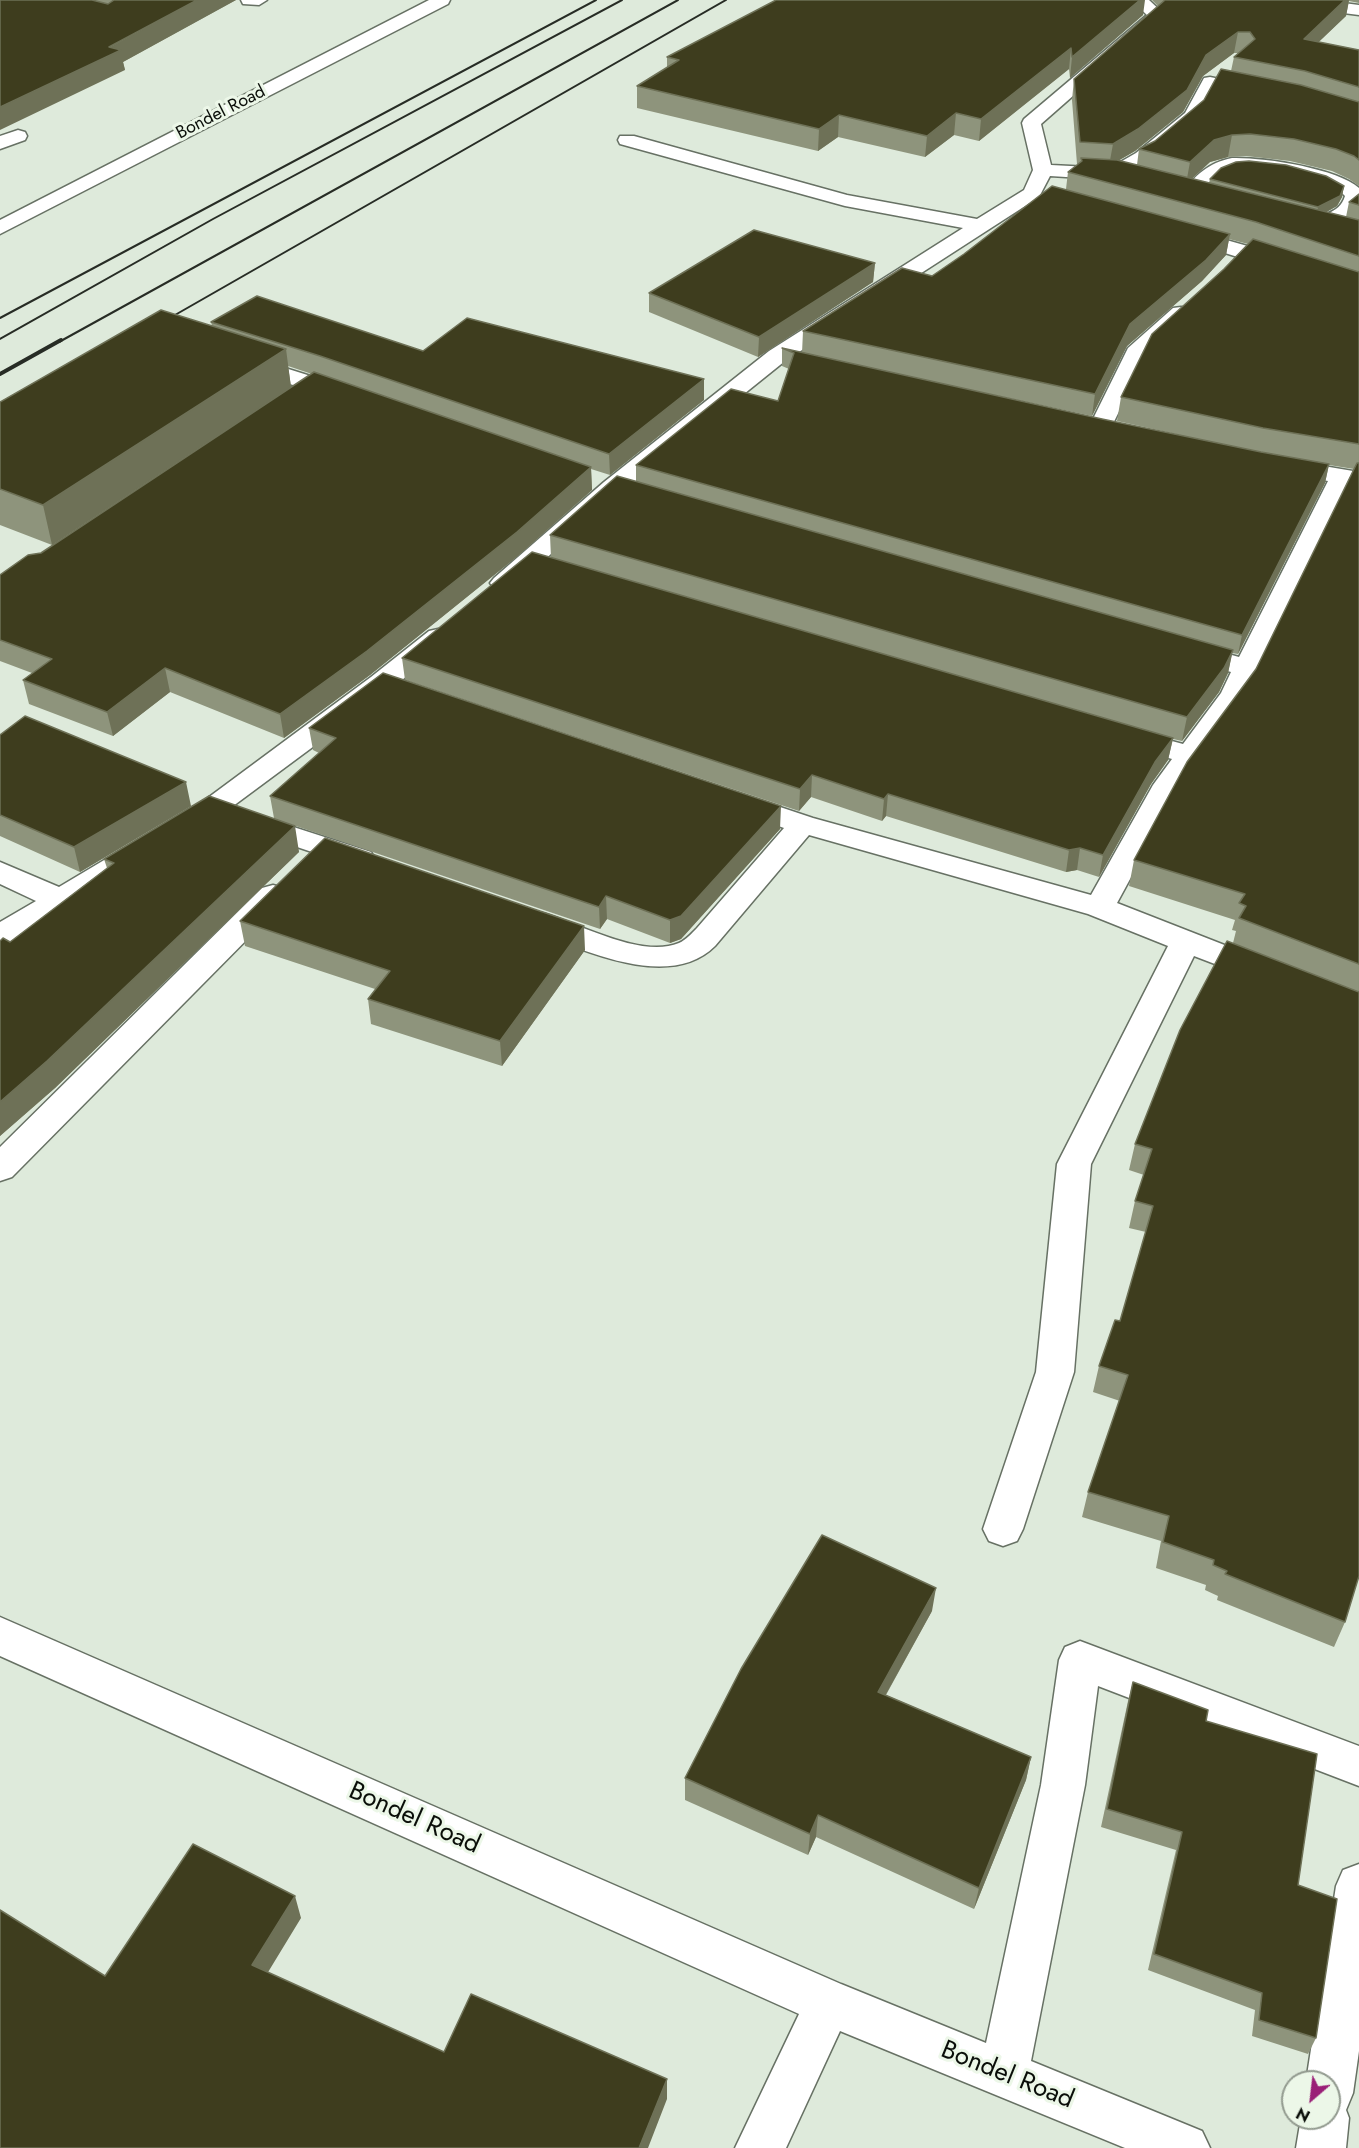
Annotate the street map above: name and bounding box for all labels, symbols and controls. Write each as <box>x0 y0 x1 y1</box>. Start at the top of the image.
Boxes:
street label: Bondel Road <box>173 81 269 145</box>
street label: Bondel Road <box>344 1776 484 1862</box>
street label: Bondel Road <box>936 2035 1078 2117</box>
north arrow <box>1281 2070 1341 2130</box>
text: N <box>1292 2101 1314 2128</box>

